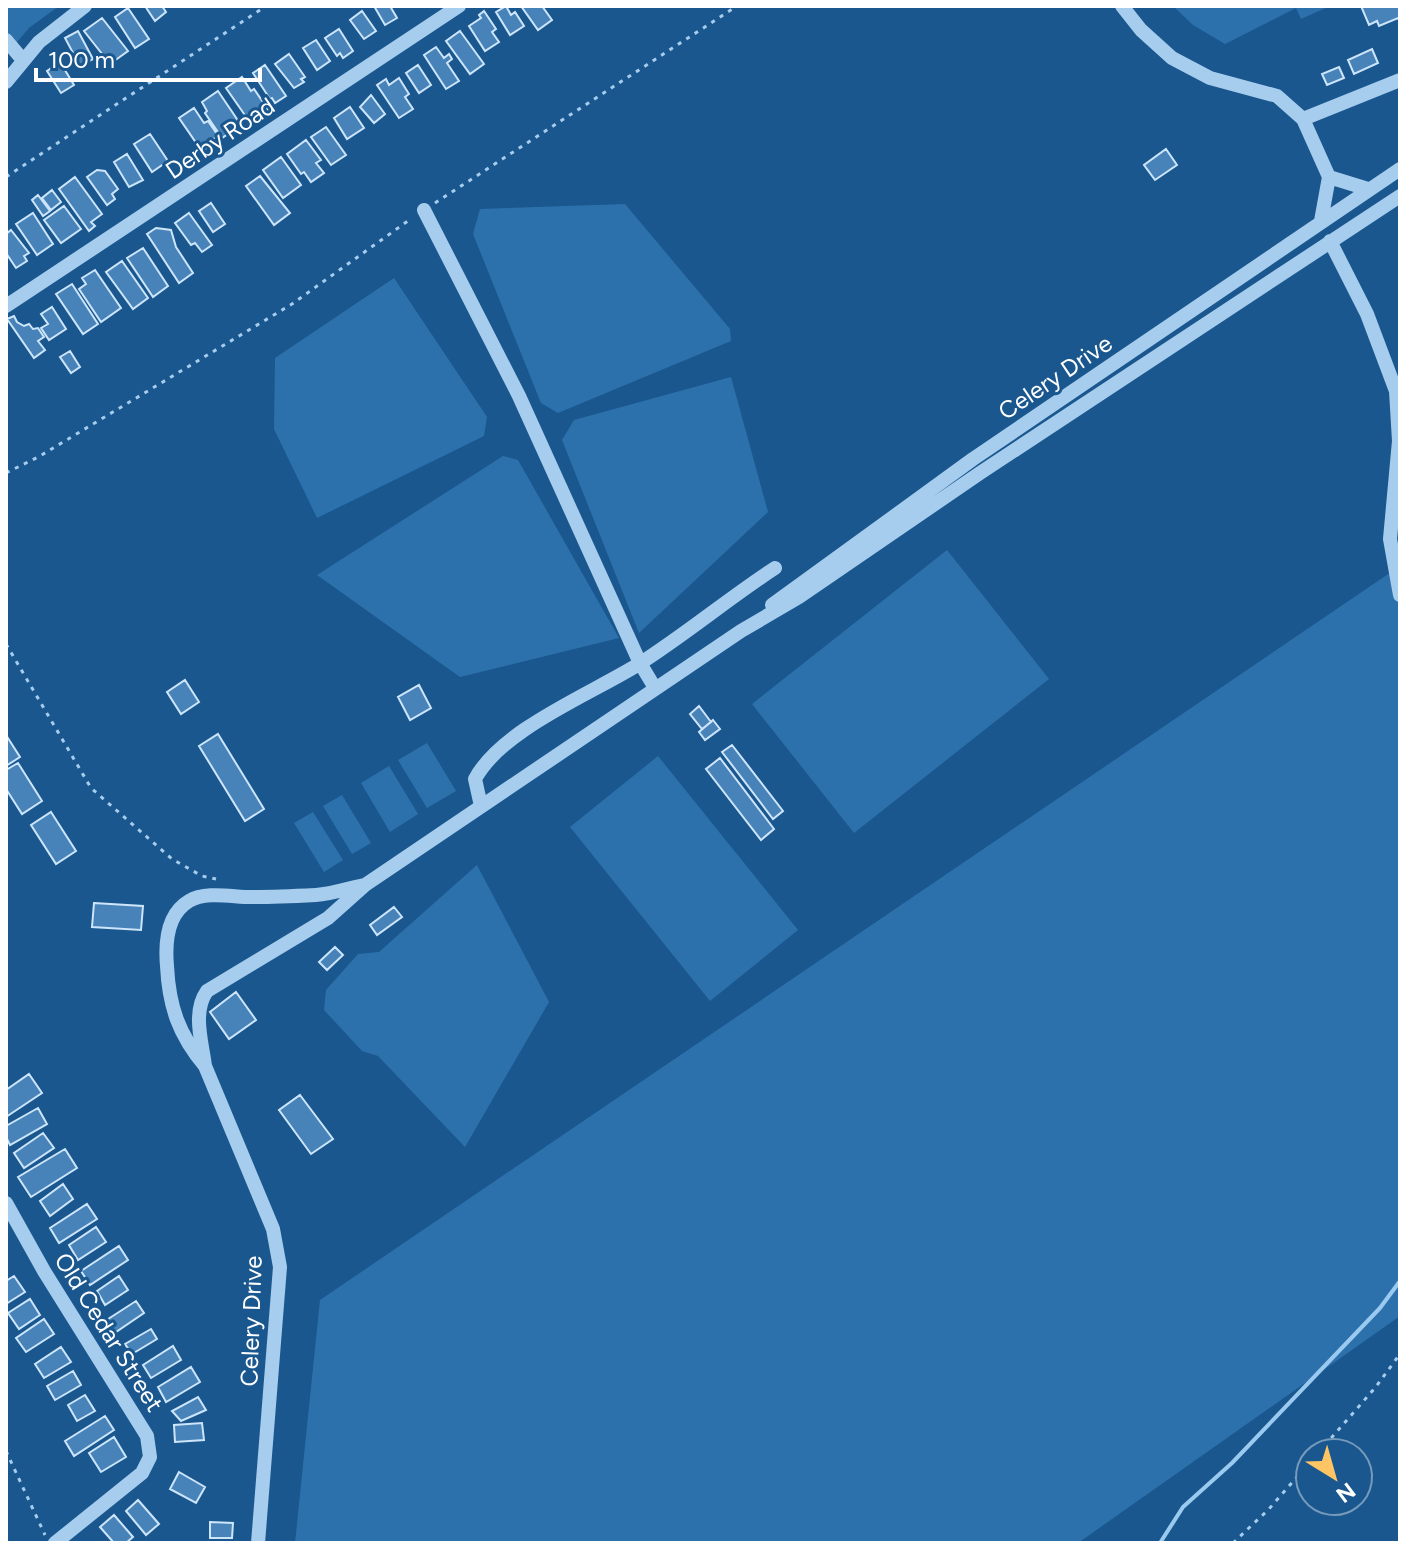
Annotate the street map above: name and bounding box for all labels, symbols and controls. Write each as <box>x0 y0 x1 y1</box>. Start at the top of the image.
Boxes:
scale bar <box>36 32 260 82</box>
text: 100 m <box>48 45 115 74</box>
street label: Derby Road <box>160 91 280 185</box>
street label: Celery Drive <box>993 328 1117 426</box>
street label: Old Cedar Street <box>49 1247 169 1417</box>
street label: Celery Drive <box>234 1255 268 1387</box>
north arrow <box>1294 1437 1374 1517</box>
text: N <box>1331 1477 1361 1508</box>

